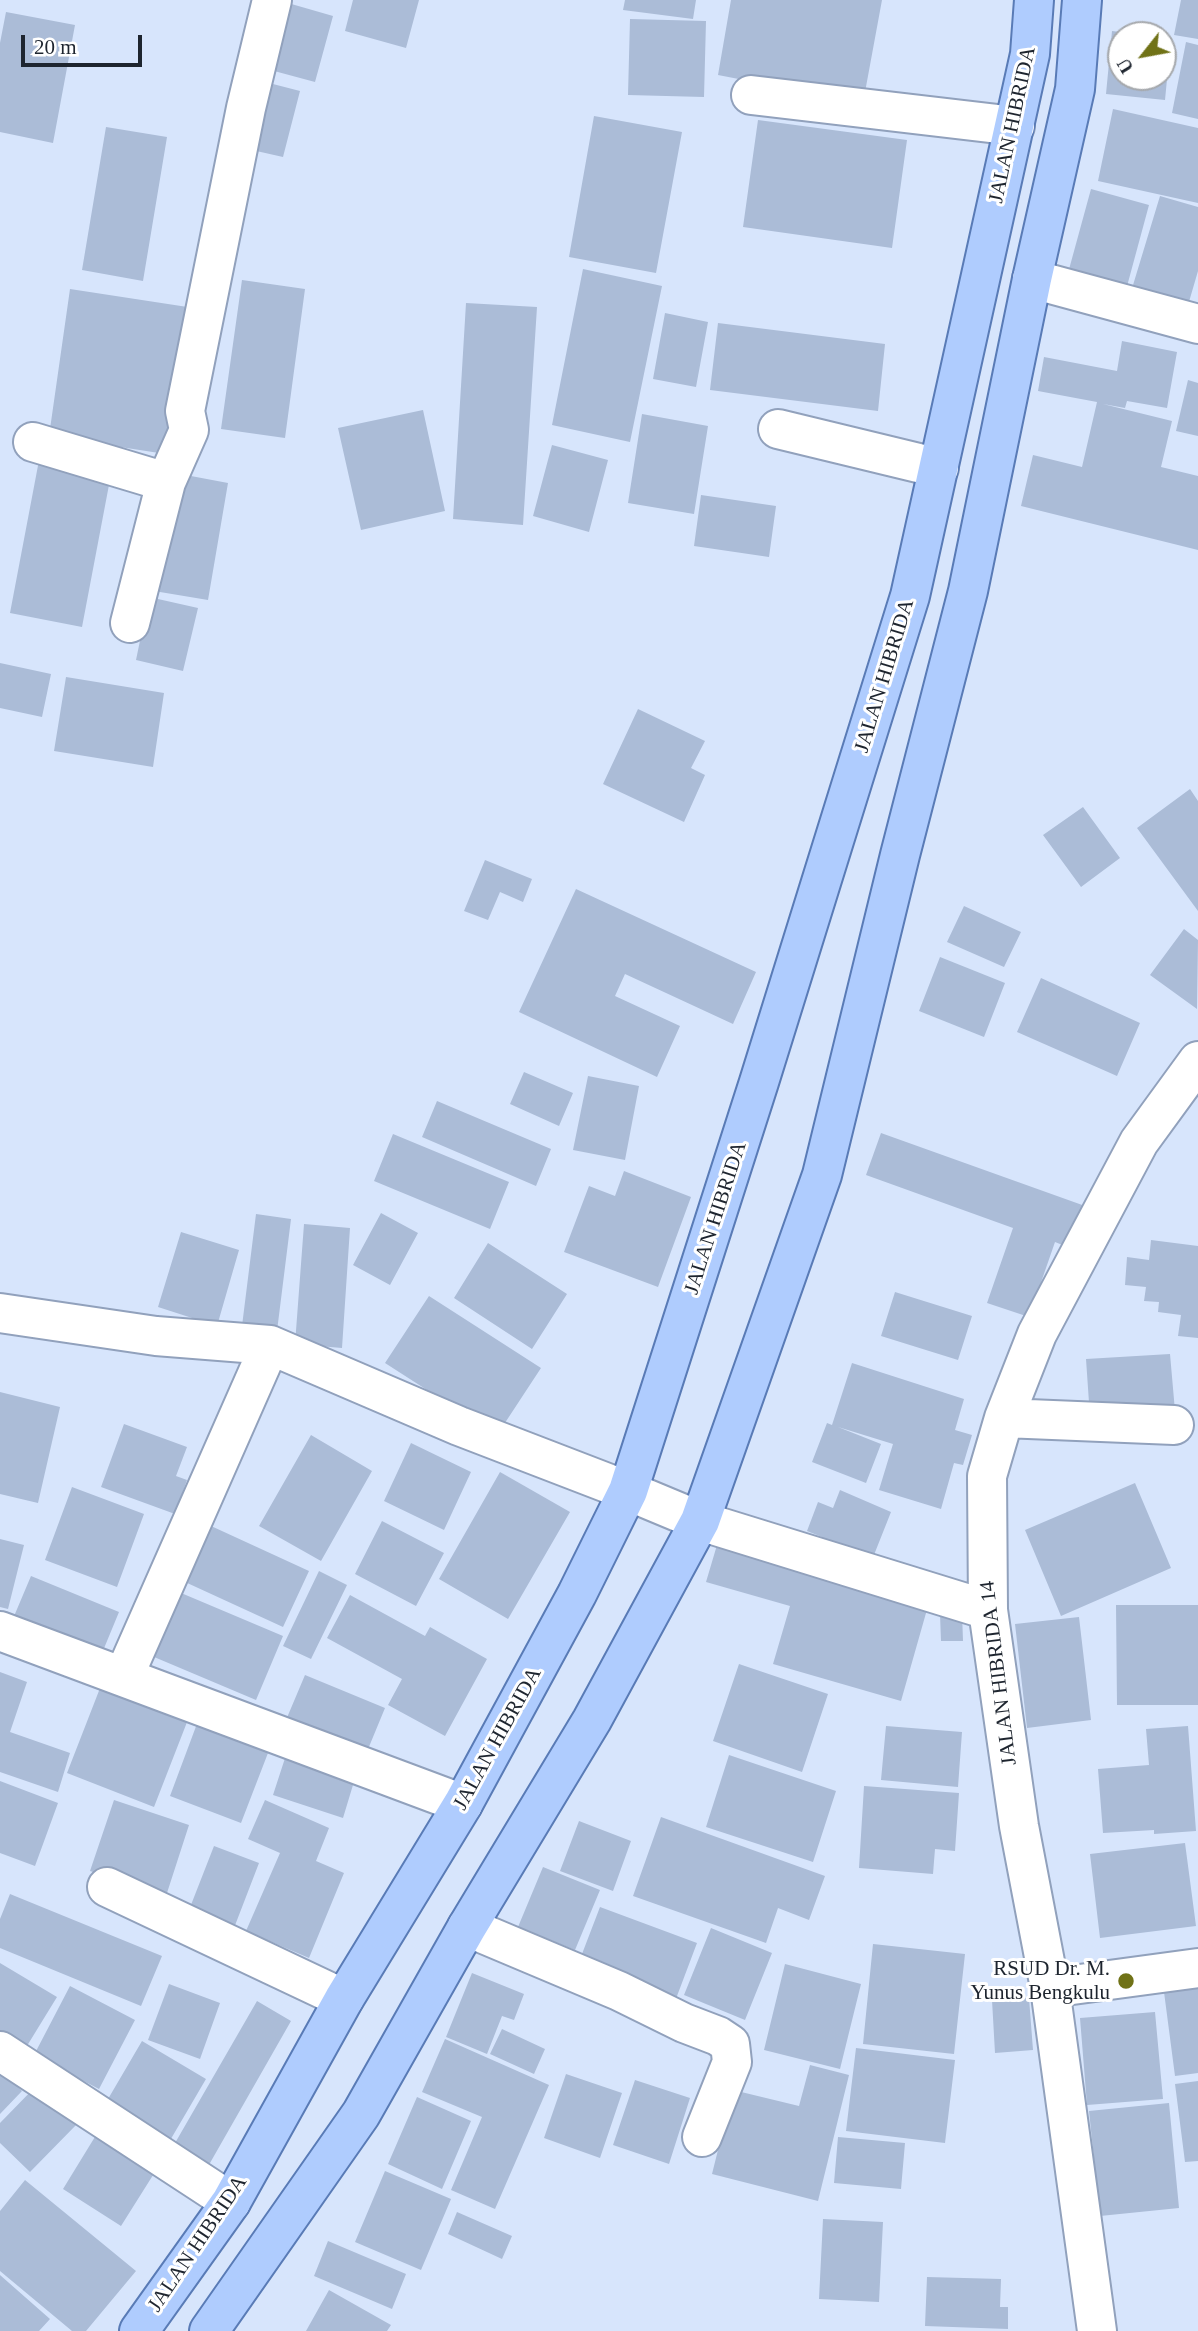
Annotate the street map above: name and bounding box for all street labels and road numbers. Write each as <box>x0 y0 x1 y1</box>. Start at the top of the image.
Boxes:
street label: JALAN HIBRIDA <box>984 44 1042 206</box>
street label: JALAN HIBRIDA <box>850 596 920 756</box>
street label: JALAN HIBRIDA <box>679 1138 753 1298</box>
street label: JALAN HIBRIDA 14 <box>975 1579 1023 1767</box>
street label: JALAN HIBRIDA <box>448 1663 548 1815</box>
street label: JALAN HIBRIDA <box>143 2171 253 2317</box>

